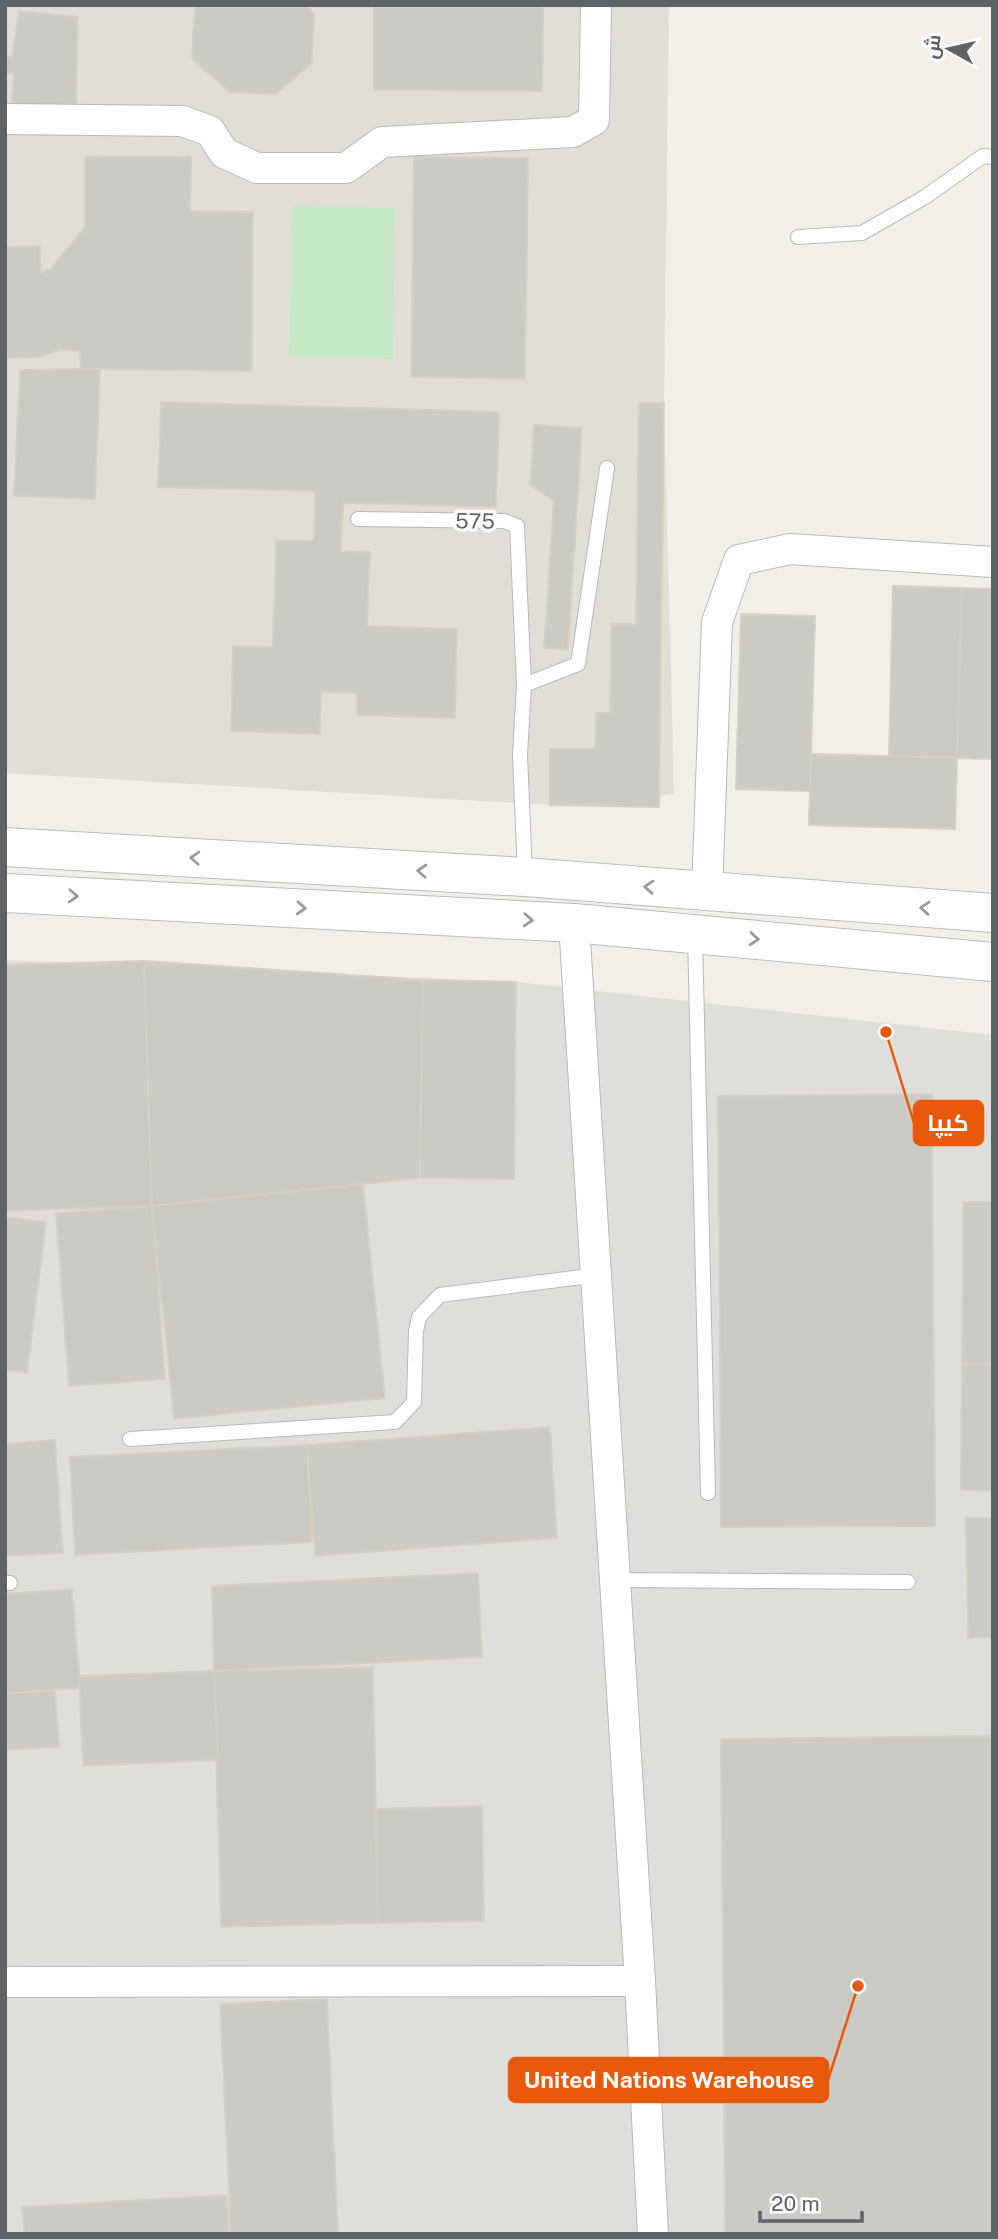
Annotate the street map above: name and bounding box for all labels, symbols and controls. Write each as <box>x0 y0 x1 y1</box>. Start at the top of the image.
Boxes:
north arrow <box>914 14 984 84</box>
text: ش <box>920 33 946 60</box>
street label: 575 <box>455 508 495 534</box>
one-way arrow <box>189 851 200 866</box>
one-way arrow <box>416 864 427 879</box>
one-way arrow <box>643 880 654 895</box>
one-way arrow <box>68 889 79 904</box>
one-way arrow <box>295 901 306 916</box>
one-way arrow <box>919 901 930 916</box>
one-way arrow <box>523 913 534 928</box>
one-way arrow <box>749 932 760 947</box>
callout: كيپا <box>914 1101 983 1145</box>
text: كيپا <box>927 1109 969 1139</box>
callout: United Nations Warehouse <box>509 2058 828 2102</box>
text: United Nations Warehouse <box>524 2066 814 2093</box>
scale bar <box>760 2180 862 2224</box>
text: 20 m <box>771 2191 820 2216</box>

